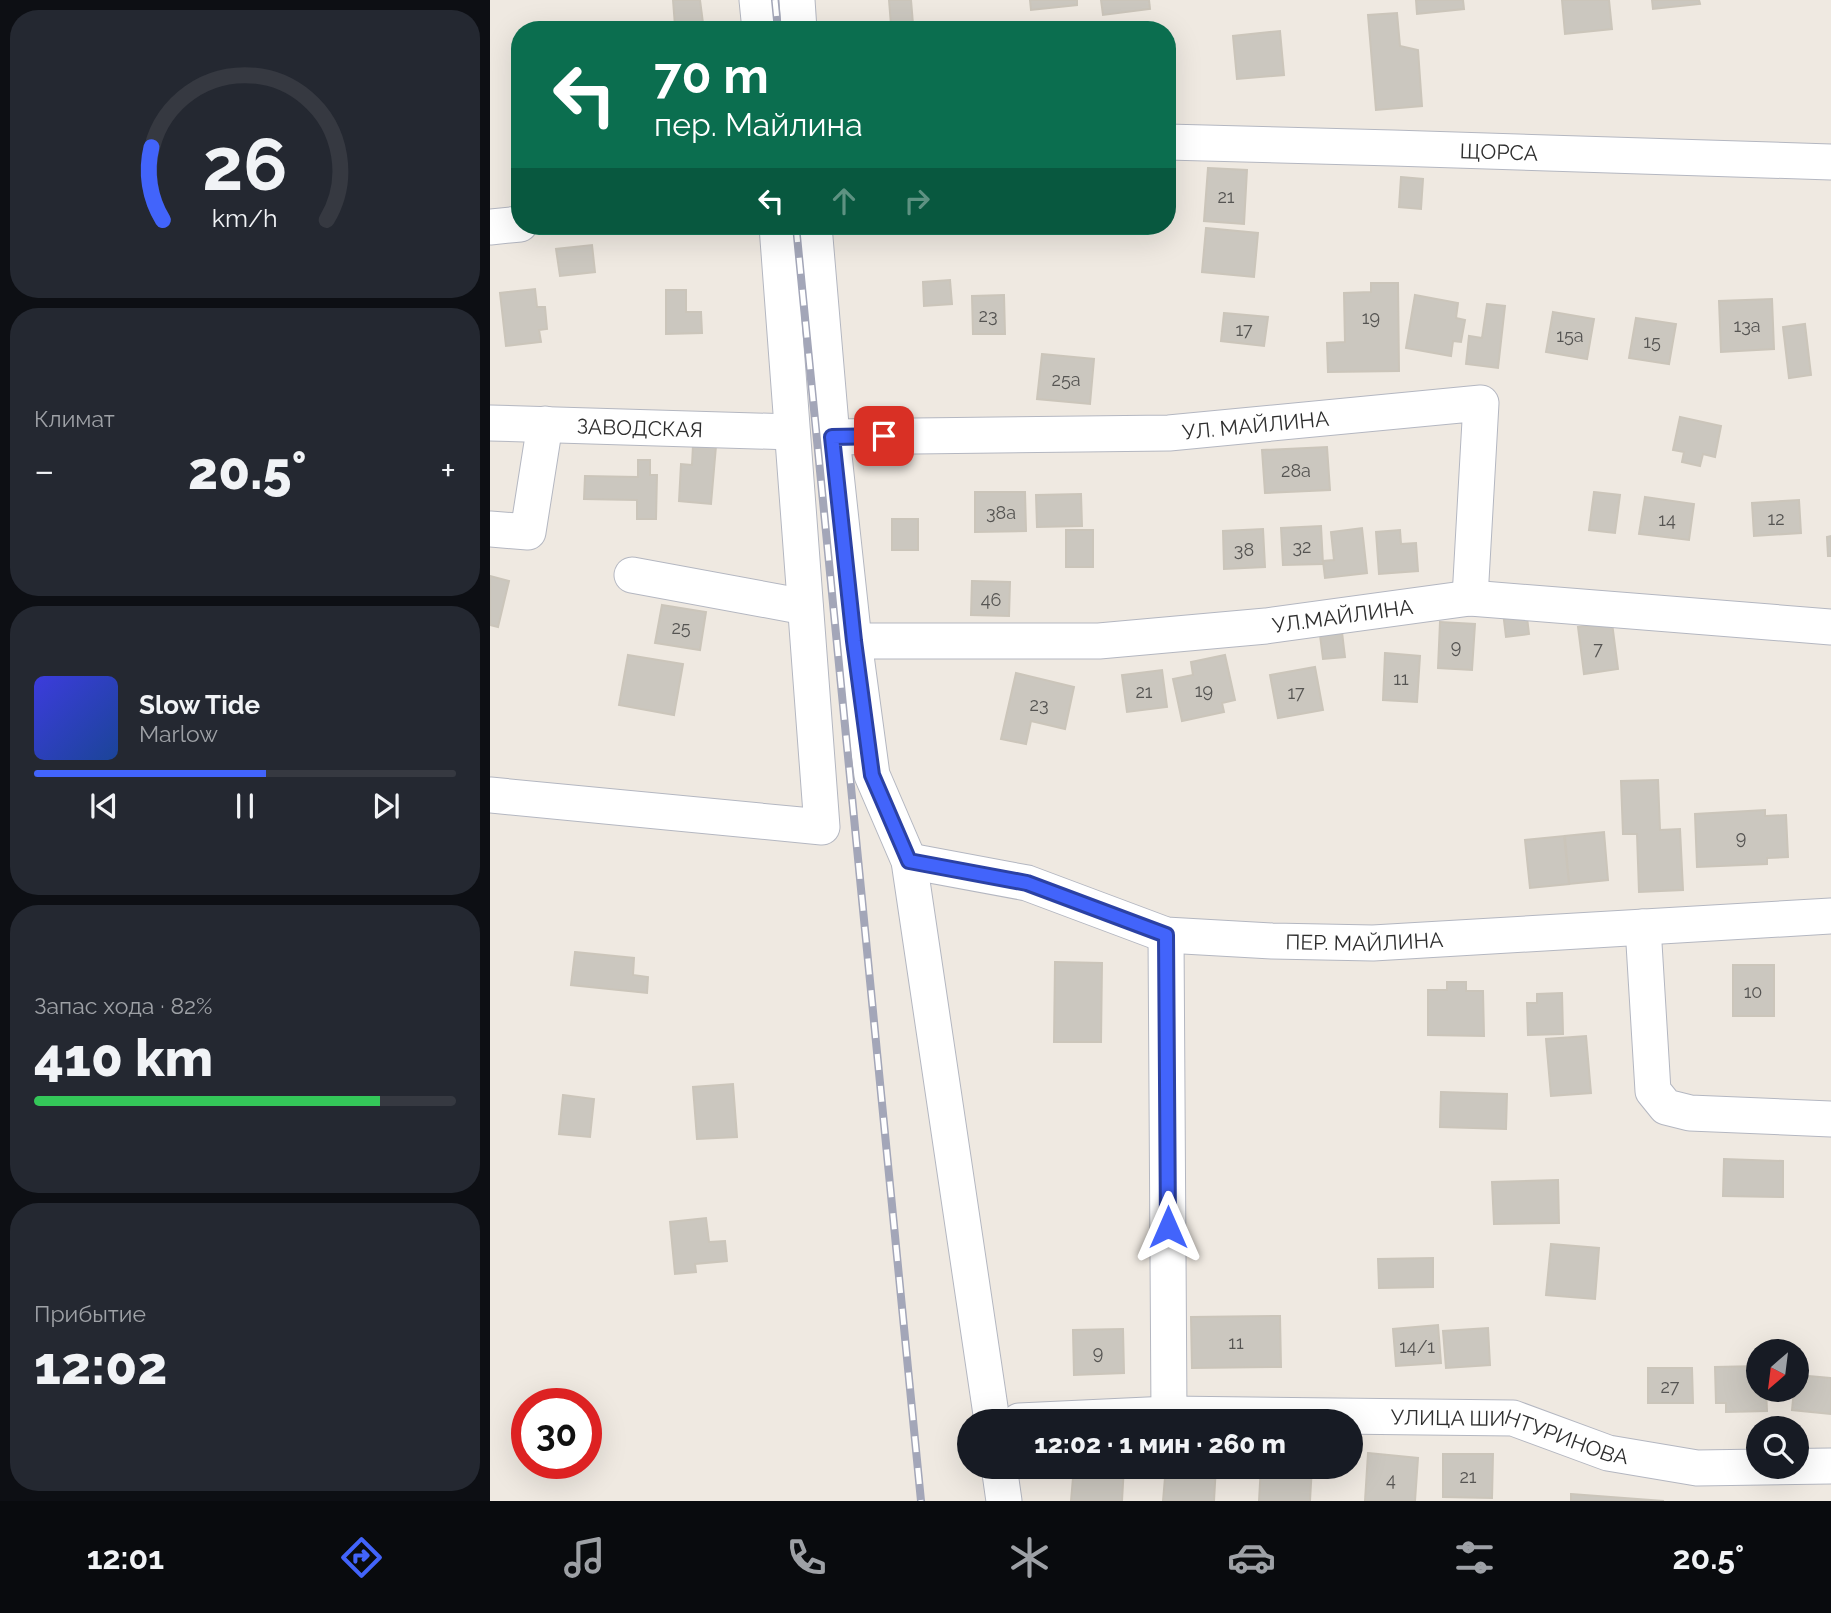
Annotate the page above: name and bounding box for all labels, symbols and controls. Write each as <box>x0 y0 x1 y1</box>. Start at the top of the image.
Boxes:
text: 70 m <box>654 47 769 104</box>
icon: left <box>539 49 630 140</box>
text: пер. Майлина <box>654 106 863 143</box>
text: 26 <box>202 122 288 207</box>
street label: ЩОРСА <box>1459 138 1538 165</box>
icon: left <box>752 182 790 220</box>
icon: ahead <box>825 182 863 220</box>
icon: right <box>898 182 936 220</box>
house number: 21 <box>1217 186 1235 207</box>
text: km/h <box>212 203 278 233</box>
house number: 23 <box>979 305 998 326</box>
house number: 19 <box>1362 307 1380 328</box>
house number: 13а <box>1733 315 1761 336</box>
house number: 17 <box>1235 319 1253 340</box>
house number: 15а <box>1556 325 1584 346</box>
house number: 15 <box>1643 331 1661 352</box>
house number: 25а <box>1052 369 1081 390</box>
text: Климат <box>34 405 115 432</box>
street label: УЛ. МАЙЛИНА <box>1181 405 1330 444</box>
pin <box>854 406 914 466</box>
street label: ЗАВОДСКАЯ <box>577 413 703 442</box>
icon: arrive <box>865 417 903 455</box>
text: 20.5° <box>188 440 307 501</box>
text: − <box>34 448 54 493</box>
text: + <box>440 448 456 493</box>
house number: 28а <box>1281 460 1311 481</box>
house number: 38а <box>986 502 1016 523</box>
house number: 12 <box>1767 508 1785 529</box>
house number: 14 <box>1658 509 1676 530</box>
house number: 32 <box>1293 536 1312 557</box>
house number: 38 <box>1234 539 1254 560</box>
house number: 46 <box>981 589 1001 610</box>
street label: УЛ.МАЙЛИНА <box>1271 593 1415 638</box>
house number: 25 <box>671 617 691 638</box>
house number: 9 <box>1451 636 1461 657</box>
house number: 7 <box>1593 638 1603 659</box>
house number: 11 <box>1393 668 1409 689</box>
house number: 19 <box>1195 680 1213 701</box>
house number: 21 <box>1135 681 1153 702</box>
house number: 17 <box>1287 682 1305 703</box>
text: Slow Tide <box>139 690 260 720</box>
house number: 23 <box>1030 694 1049 715</box>
text: Marlow <box>139 720 218 747</box>
icon: previous <box>85 787 123 825</box>
icon: pause <box>226 787 264 825</box>
icon: next <box>367 787 405 825</box>
house number: 9 <box>1736 827 1746 848</box>
street label: ПЕР. МАЙЛИНА <box>1285 926 1444 956</box>
house number: 10 <box>1744 981 1762 1002</box>
text: Запас хода · 82% <box>34 992 212 1019</box>
text: 410 km <box>34 1027 213 1088</box>
position arrow <box>1131 1190 1205 1264</box>
text: Прибытие <box>34 1300 146 1327</box>
house number: 11 <box>1228 1332 1244 1353</box>
text: 12:02 <box>34 1335 167 1396</box>
house number: 14/1 <box>1399 1336 1435 1357</box>
north arrow <box>1746 1339 1810 1402</box>
map controls <box>1746 1339 1809 1479</box>
house number: 9 <box>1093 1342 1103 1363</box>
house number: 27 <box>1660 1376 1680 1397</box>
speed limit sign: 30 <box>511 1388 602 1479</box>
street label: УЛИЦА ШИНТУРИНОВА <box>1391 1404 1630 1469</box>
button: search <box>1746 1416 1809 1479</box>
text: 12:02 · 1 мин · 260 m <box>1034 1429 1286 1459</box>
house number: 21 <box>1459 1466 1477 1487</box>
house number: 4 <box>1386 1469 1396 1490</box>
icon: directions <box>337 1533 386 1582</box>
icon: music <box>560 1533 609 1582</box>
icon: phone <box>782 1533 831 1582</box>
icon: climate <box>1005 1533 1054 1582</box>
icon: car <box>1227 1533 1276 1582</box>
icon: filters <box>1450 1533 1499 1582</box>
text: 12:01 <box>87 1539 164 1576</box>
text: 20.5° <box>1672 1539 1744 1576</box>

